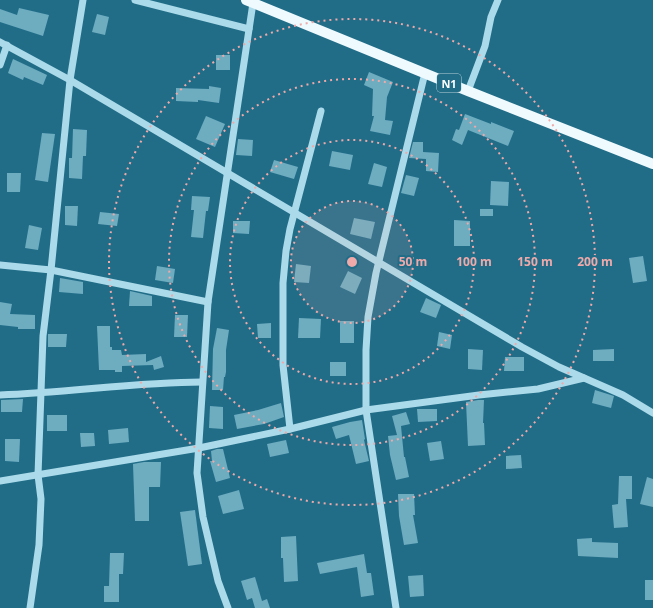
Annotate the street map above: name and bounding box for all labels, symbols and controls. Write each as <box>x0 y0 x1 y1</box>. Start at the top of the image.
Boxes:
road number: N1 <box>437 74 461 92</box>
text: 50 m <box>399 253 427 270</box>
text: 100 m <box>456 253 492 270</box>
text: 150 m <box>517 253 553 270</box>
text: 200 m <box>577 253 613 270</box>
centre of rings <box>345 255 359 269</box>

